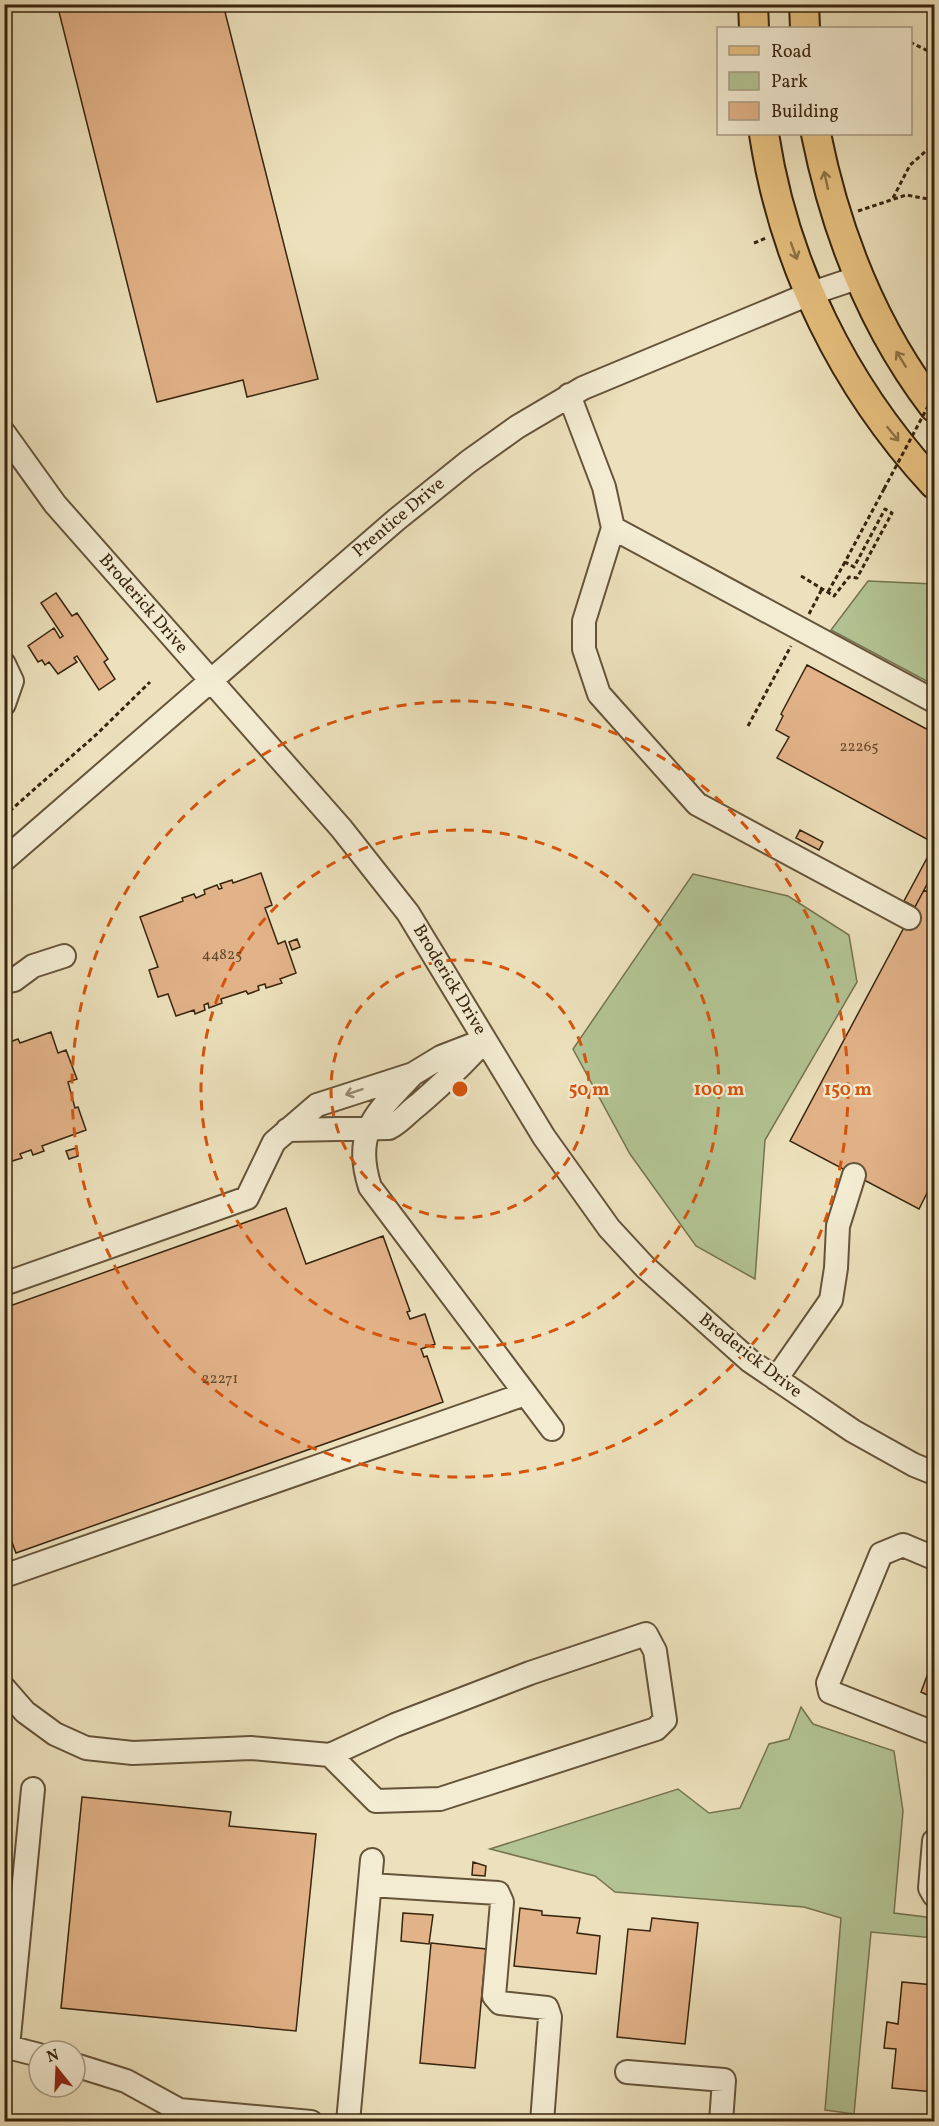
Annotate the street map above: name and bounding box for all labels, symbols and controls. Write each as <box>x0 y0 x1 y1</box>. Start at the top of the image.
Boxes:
legend <box>717 27 912 135</box>
text: Road <box>771 40 812 65</box>
text: Park <box>771 70 808 95</box>
text: Building <box>771 100 839 125</box>
one-way arrow <box>820 171 831 190</box>
one-way arrow <box>790 241 801 260</box>
one-way arrow <box>895 351 907 368</box>
one-way arrow <box>886 426 899 442</box>
street label: Prentice Drive <box>348 472 450 564</box>
street label: Broderick Drive <box>93 549 193 659</box>
house number: 22265 <box>840 737 878 758</box>
street label: Broderick Drive <box>406 920 492 1040</box>
house number: 44825 <box>202 945 242 966</box>
text: 50 m <box>569 1078 609 1103</box>
text: 100 m <box>694 1078 744 1103</box>
text: 150 m <box>824 1078 872 1103</box>
centre of rings <box>450 1079 470 1099</box>
one-way arrow <box>345 1088 364 1099</box>
street label: Broderick Drive <box>693 1308 807 1404</box>
house number: 22271 <box>202 1369 238 1390</box>
north arrow <box>27 2039 87 2099</box>
text: N <box>44 2044 62 2069</box>

